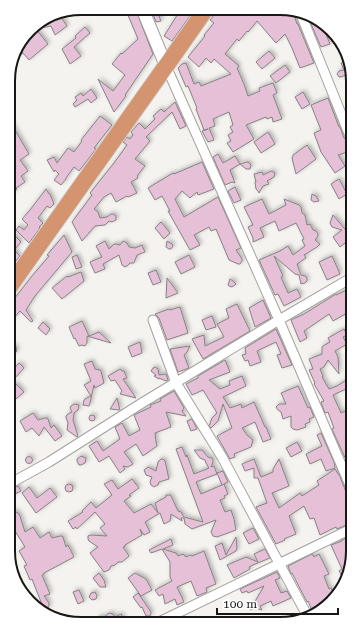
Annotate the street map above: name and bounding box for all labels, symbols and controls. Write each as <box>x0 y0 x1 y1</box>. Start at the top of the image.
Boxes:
scale bar <box>217 590 338 616</box>
text: 100 m <box>223 597 257 611</box>

